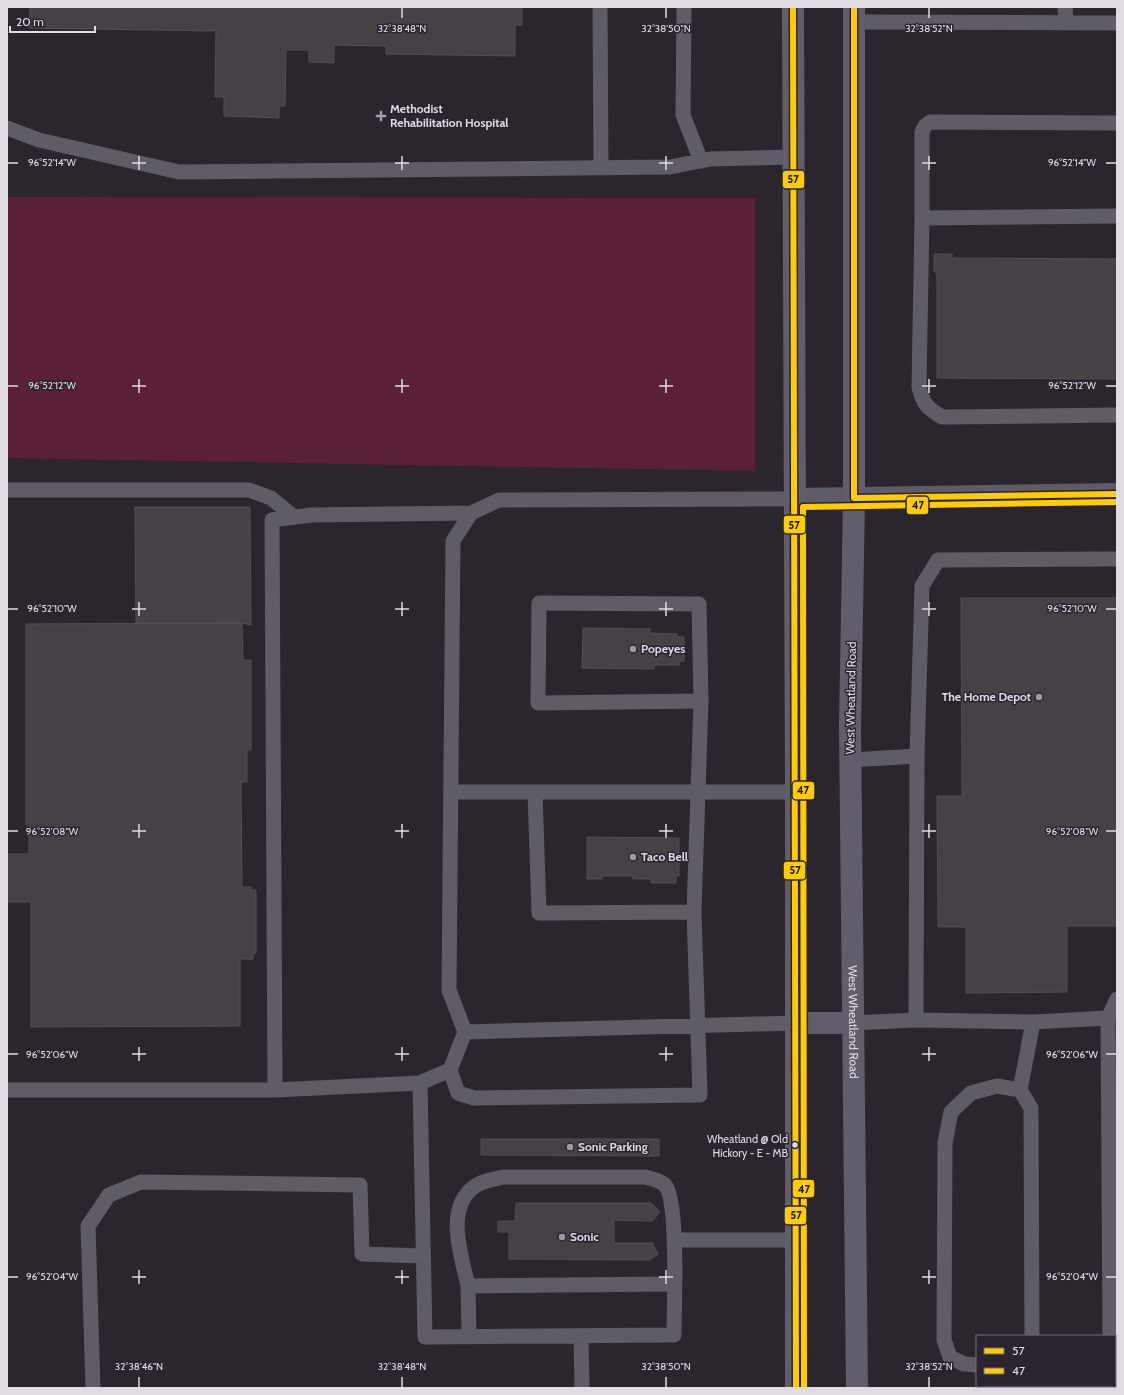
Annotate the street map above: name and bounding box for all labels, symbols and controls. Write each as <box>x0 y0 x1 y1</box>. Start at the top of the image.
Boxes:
scale bar <box>10 8 95 34</box>
text: 20 m <box>16 14 44 29</box>
text: 32°38'48"N <box>378 22 426 35</box>
text: 32°38'50"N <box>641 22 691 35</box>
text: 32°38'52"N <box>905 22 953 35</box>
place label: Methodist Rehabilitation Hospital <box>390 101 509 130</box>
marker: Methodist Rehabilitation Hospital <box>375 110 387 122</box>
text: 96°52'14"W <box>28 156 77 169</box>
text: 96°52'14"W <box>1048 156 1097 169</box>
line badge: 57 <box>782 170 805 189</box>
text: 57 <box>787 172 799 186</box>
text: 96°52'12"W <box>28 379 76 392</box>
text: 96°52'12"W <box>1048 379 1096 392</box>
line badge: 47 <box>906 496 929 515</box>
text: 47 <box>912 498 925 512</box>
line badge: 57 <box>783 515 806 534</box>
text: 57 <box>788 518 800 532</box>
text: 96°52'10"W <box>27 602 77 615</box>
text: 96°52'10"W <box>1047 602 1097 615</box>
place label: Popeyes <box>641 641 685 656</box>
street label: West Wheatland Road <box>842 641 859 755</box>
marker: Popeyes <box>628 644 638 654</box>
place label: The Home Depot <box>942 689 1031 704</box>
marker: The Home Depot <box>1034 692 1044 702</box>
line badge: 47 <box>792 781 815 800</box>
text: 47 <box>797 783 810 797</box>
text: 96°52'08"W <box>26 825 79 838</box>
text: 96°52'08"W <box>1046 825 1099 838</box>
place label: Taco Bell <box>641 849 688 864</box>
marker: Taco Bell <box>628 852 638 862</box>
line badge: 57 <box>783 861 806 880</box>
text: 57 <box>789 863 801 877</box>
street label: West Wheatland Road <box>846 965 862 1079</box>
text: 96°52'06"W <box>26 1048 78 1061</box>
text: 96°52'06"W <box>1046 1048 1098 1061</box>
place label: Wheatland @ Old Hickory - E - MB <box>707 1132 788 1160</box>
place label: Sonic Parking <box>578 1139 648 1154</box>
marker: Wheatland @ Old Hickory - E - MB <box>790 1140 800 1150</box>
marker: Sonic Parking <box>565 1142 575 1152</box>
line badge: 47 <box>792 1179 815 1198</box>
text: 47 <box>798 1182 811 1196</box>
line badge: 57 <box>784 1206 807 1225</box>
text: 57 <box>790 1208 802 1222</box>
place label: Sonic <box>570 1229 599 1244</box>
marker: Sonic <box>557 1232 567 1242</box>
text: 96°52'04"W <box>26 1270 78 1283</box>
text: 96°52'04"W <box>1046 1270 1098 1283</box>
legend <box>976 1335 1116 1387</box>
text: 57 <box>1012 1343 1025 1358</box>
text: 32°38'46"N <box>115 1360 163 1373</box>
text: 32°38'48"N <box>378 1360 426 1373</box>
text: 32°38'50"N <box>641 1360 691 1373</box>
text: 32°38'52"N <box>905 1360 953 1373</box>
text: 47 <box>1012 1363 1025 1378</box>

